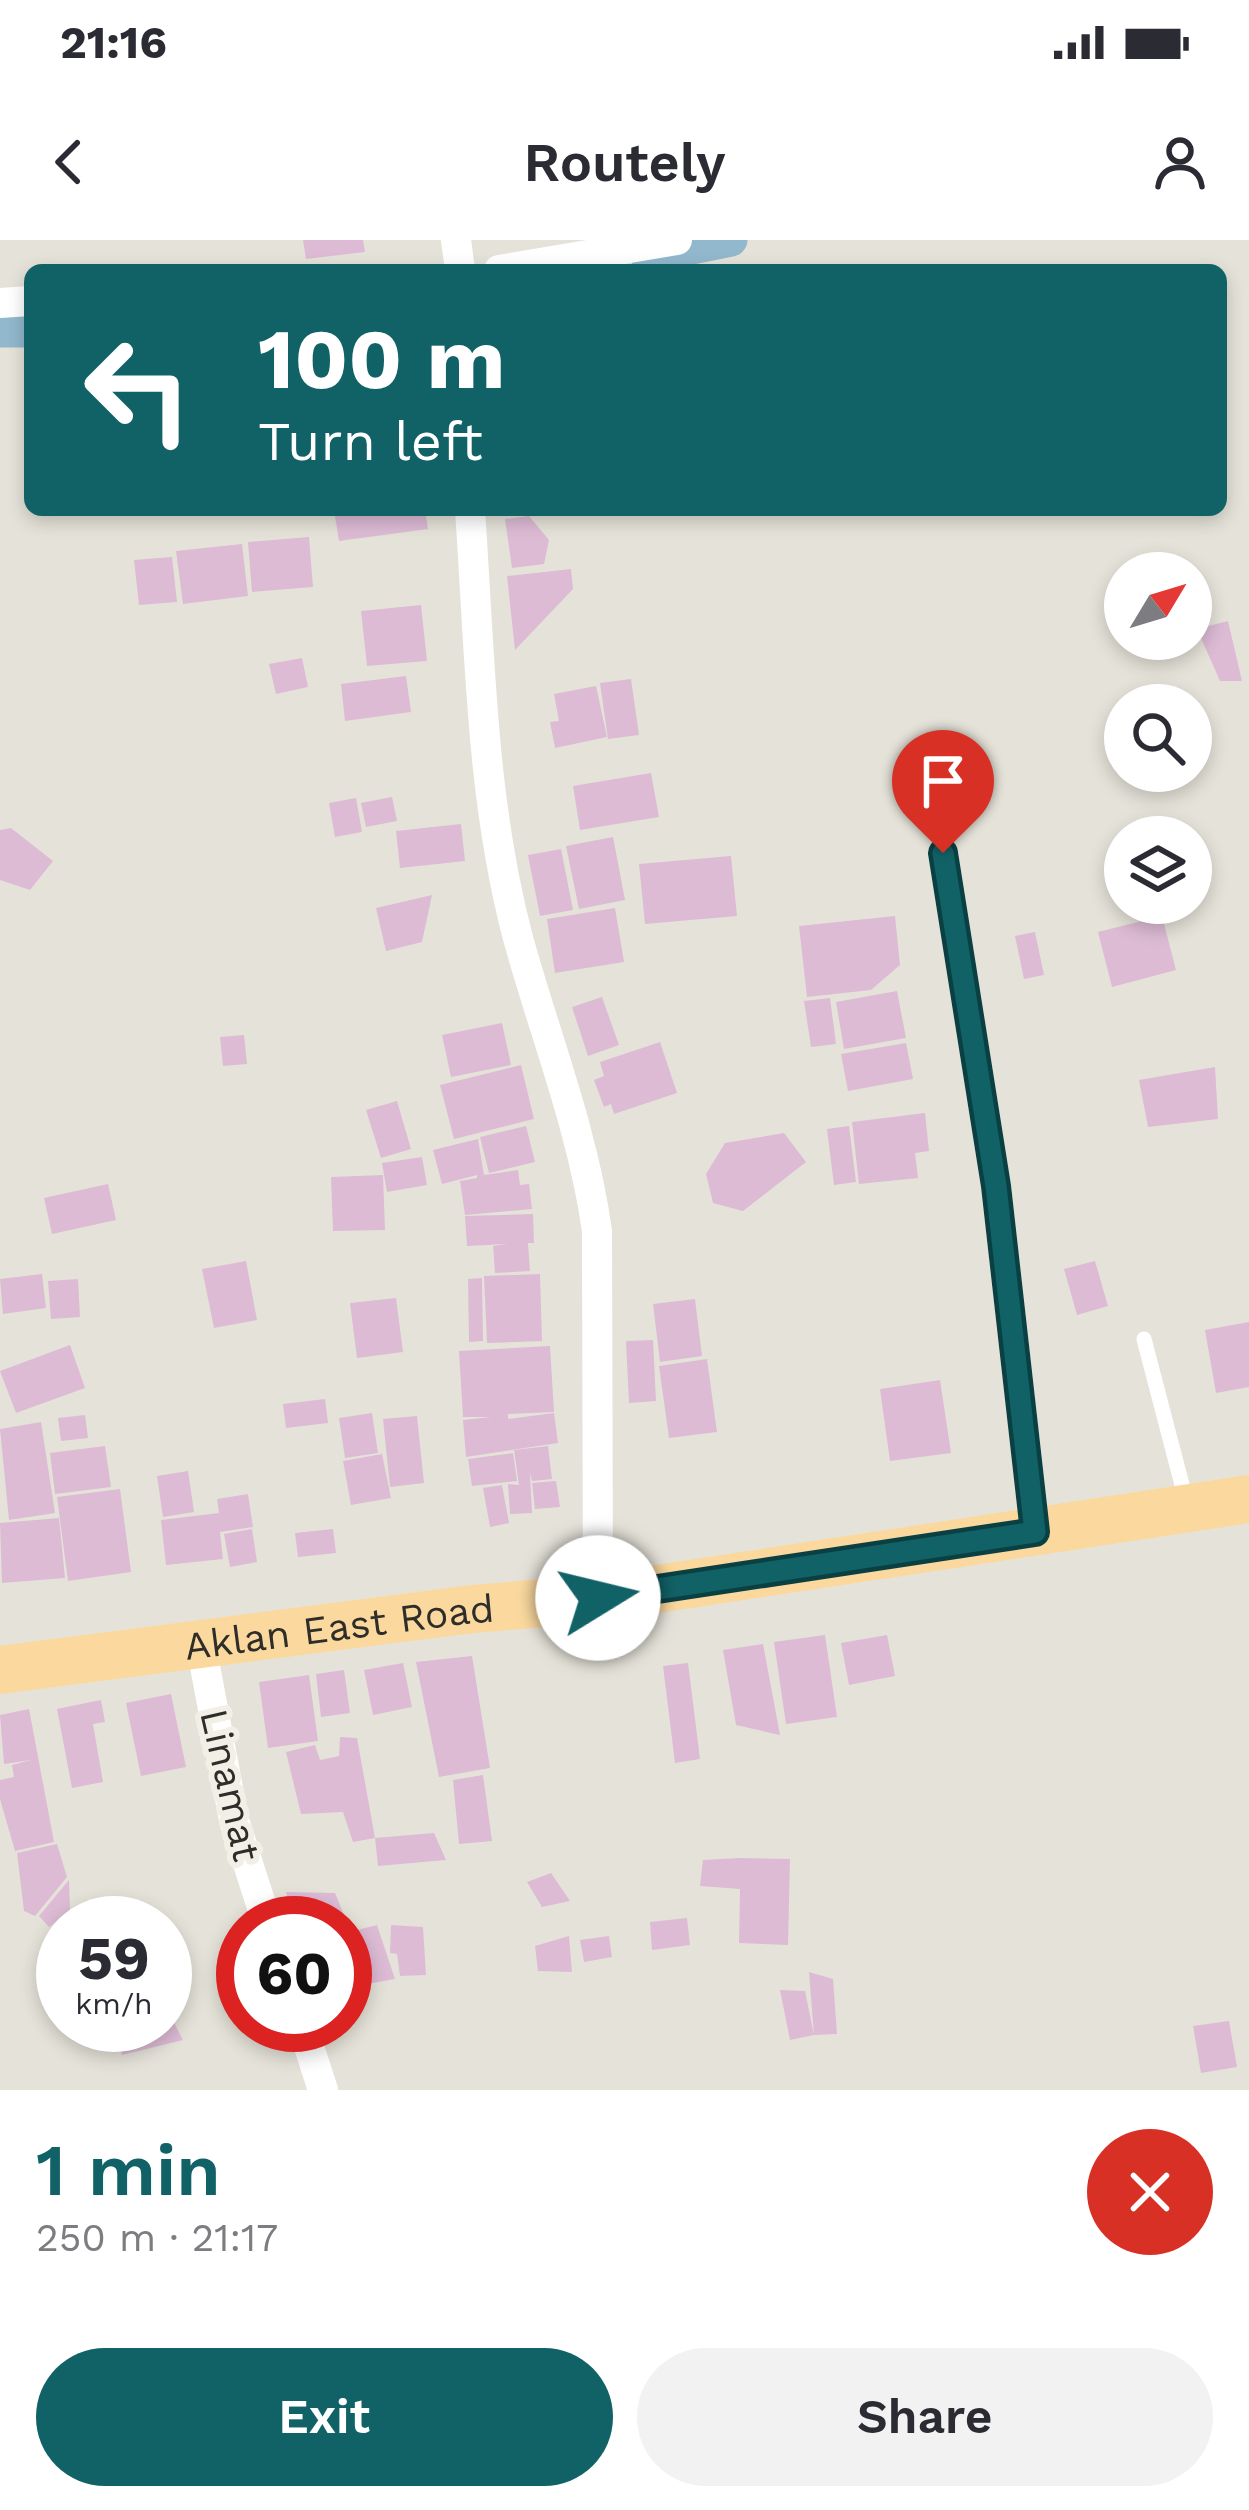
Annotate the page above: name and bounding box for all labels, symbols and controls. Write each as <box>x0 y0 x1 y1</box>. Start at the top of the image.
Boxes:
text: 21:16 <box>60 16 167 69</box>
icon: back <box>36 129 102 195</box>
icon: person <box>1147 129 1213 195</box>
text: Routely <box>523 131 726 194</box>
text: 100 m <box>258 310 505 408</box>
icon: left <box>60 312 216 468</box>
text: Turn left <box>258 410 483 473</box>
north arrow <box>1104 552 1212 660</box>
map controls <box>1104 552 1212 924</box>
button: search <box>1104 684 1212 792</box>
pin <box>892 730 994 853</box>
icon: arrive <box>910 748 976 814</box>
button: layers <box>1104 816 1212 924</box>
position arrow <box>535 1535 661 1661</box>
street label: Aklan East Road <box>182 1585 496 1669</box>
street label: Linamat <box>191 1705 270 1866</box>
speed limit sign: 60 <box>216 1896 372 2052</box>
text: 59 <box>78 1923 150 1994</box>
text: km/h <box>75 1986 153 2021</box>
text: 1 min <box>36 2128 221 2212</box>
button: close <box>1087 2129 1213 2255</box>
text: 250 m · 21:17 <box>36 2215 278 2260</box>
button: Exit <box>36 2348 613 2486</box>
button: Share <box>637 2348 1213 2486</box>

